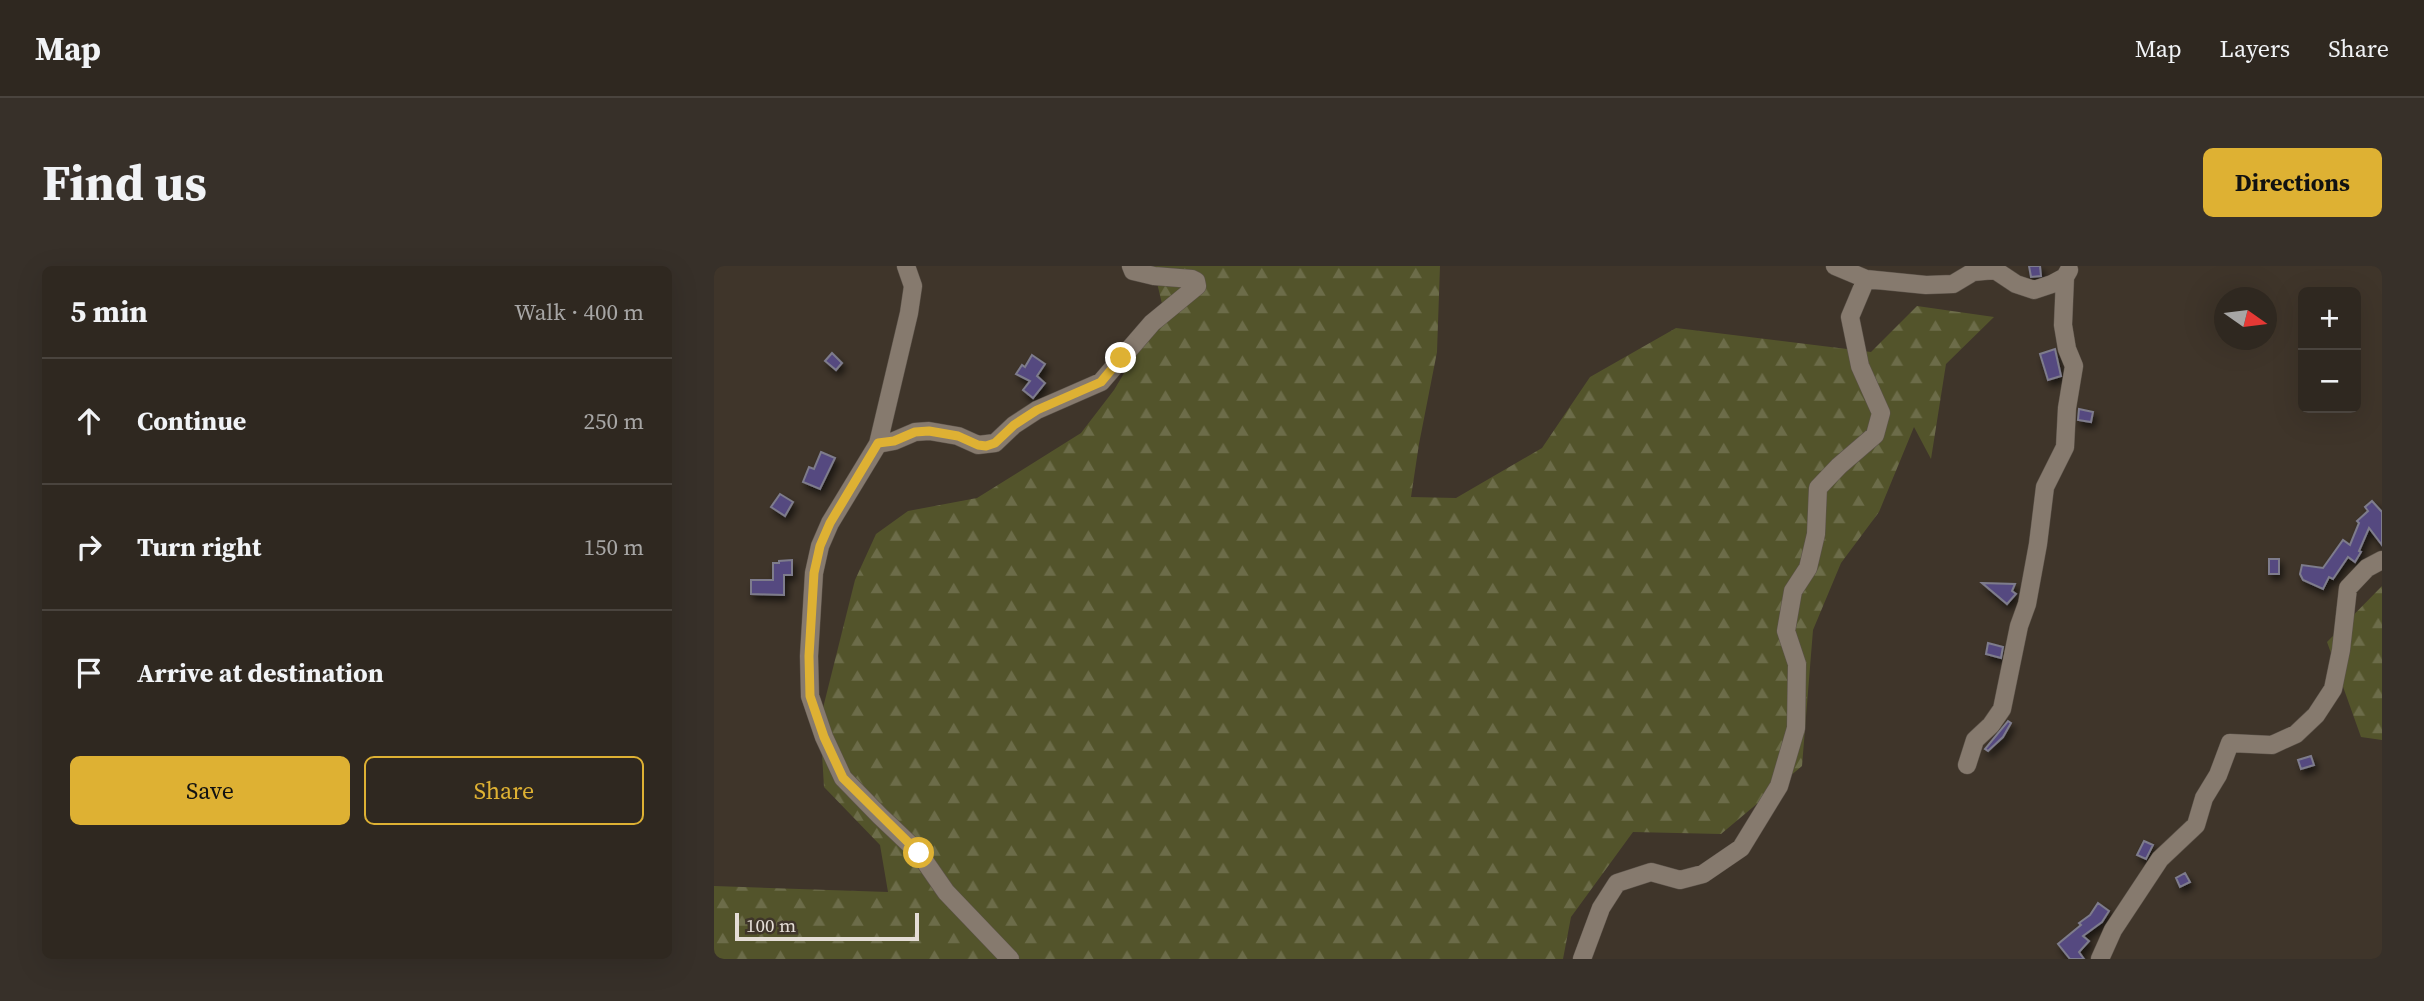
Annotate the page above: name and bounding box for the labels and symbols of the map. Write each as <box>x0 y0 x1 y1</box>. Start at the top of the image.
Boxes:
north arrow <box>2214 287 2277 350</box>
route end <box>1105 342 1136 373</box>
route start <box>903 837 934 868</box>
scale bar <box>735 910 919 942</box>

